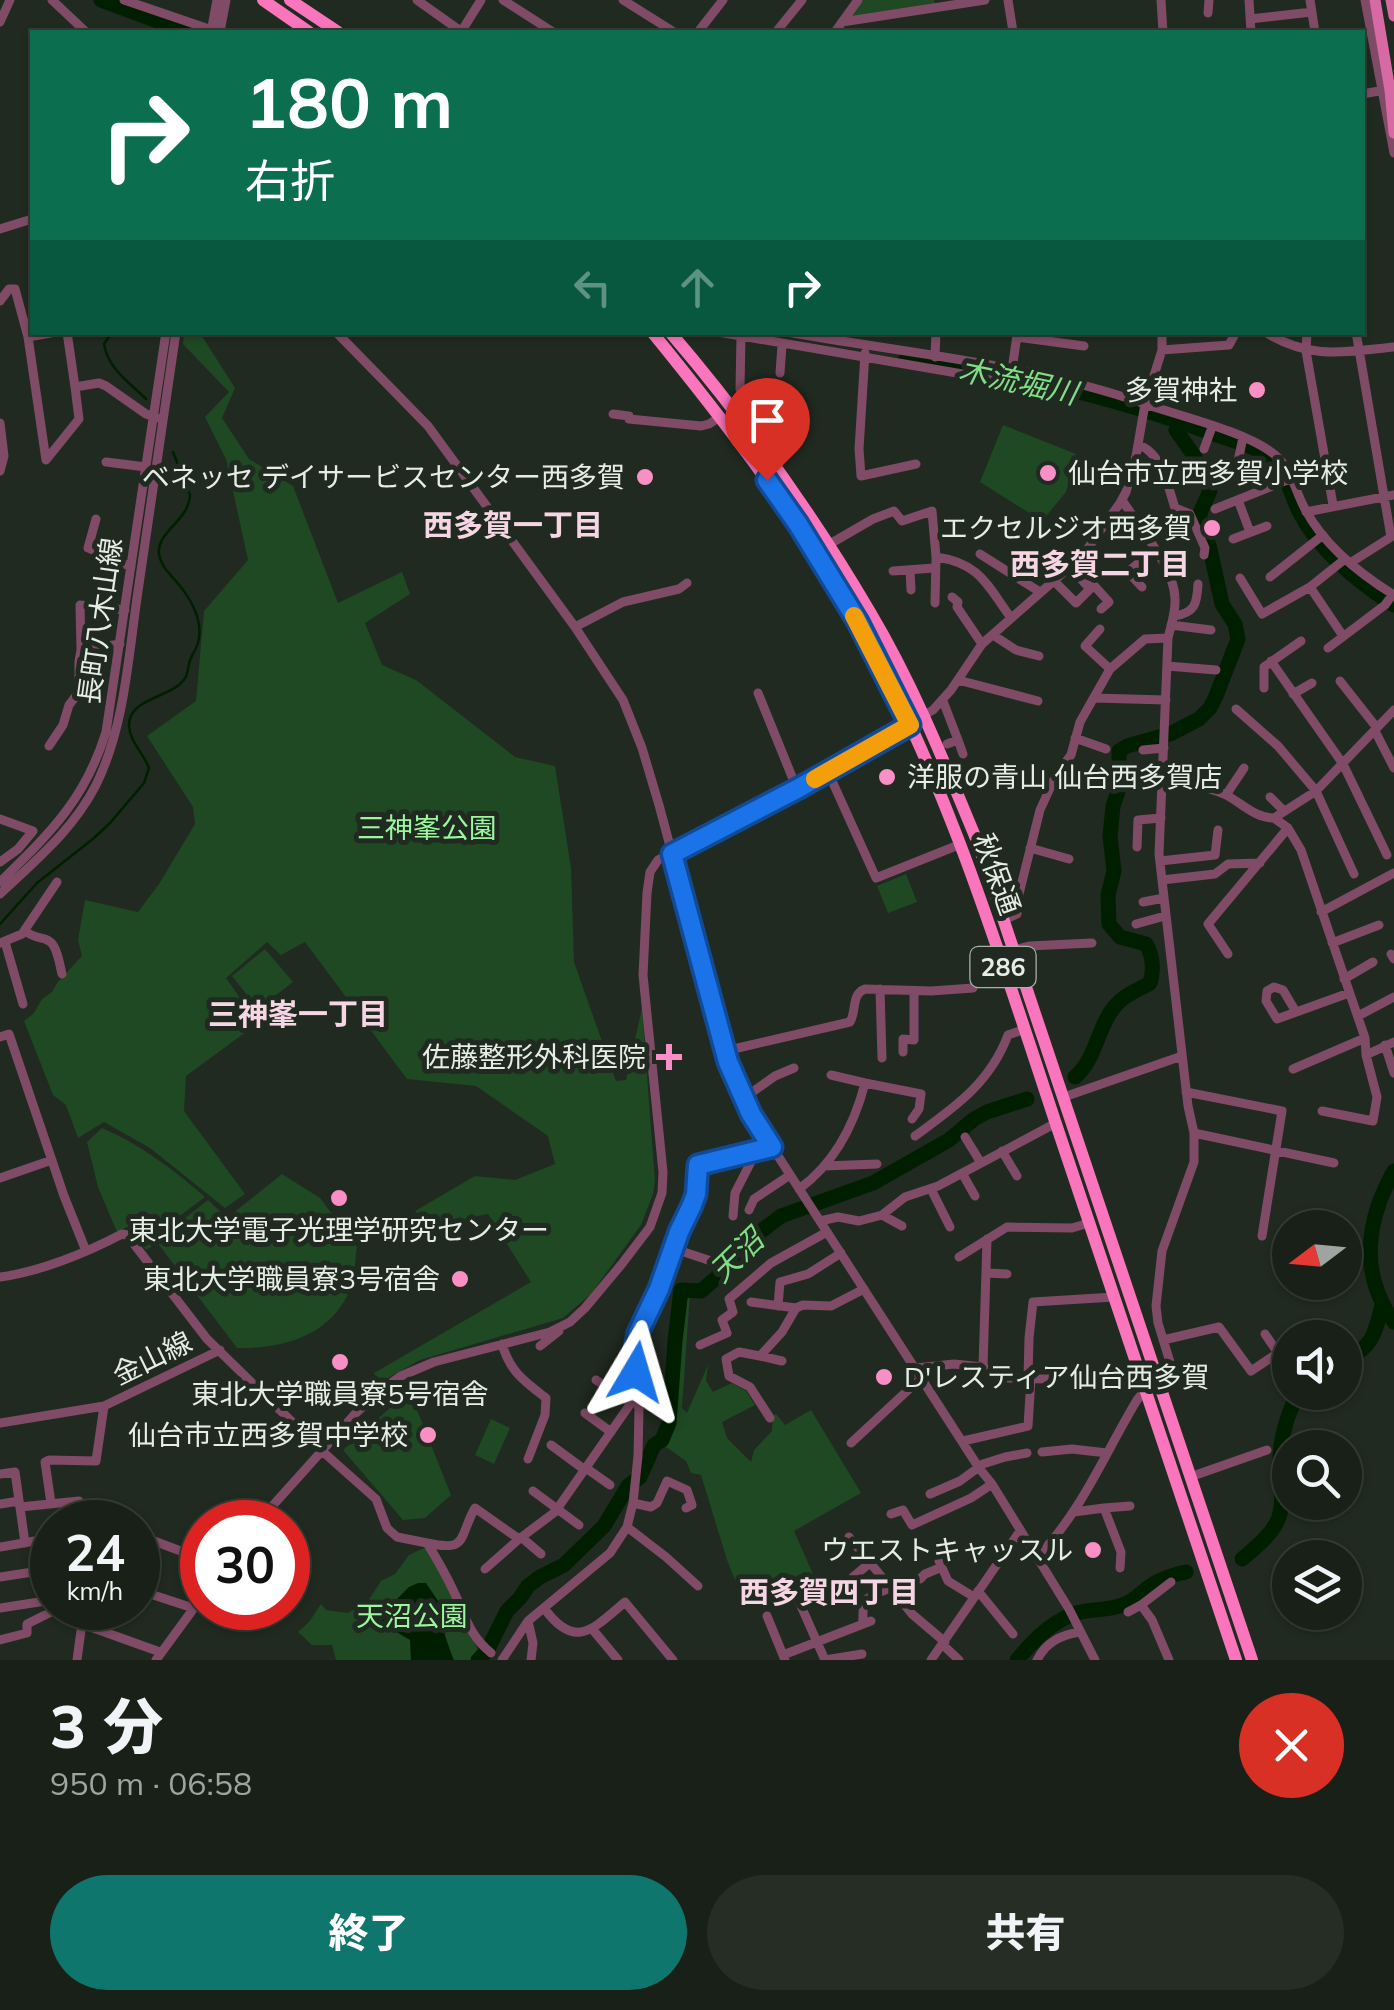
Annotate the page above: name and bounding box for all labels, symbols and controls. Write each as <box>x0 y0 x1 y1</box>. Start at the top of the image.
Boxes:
text: 180 m <box>245 58 453 146</box>
icon: right <box>80 70 210 200</box>
text: 右折 <box>245 152 335 208</box>
icon: left <box>565 260 620 315</box>
icon: ahead <box>670 260 725 315</box>
icon: right <box>775 260 830 315</box>
water label: 木流堀川 <box>956 350 1084 413</box>
place label: 多賀神社 <box>1125 372 1237 407</box>
pin <box>725 378 810 481</box>
marker: 多賀神社 <box>1246 379 1268 401</box>
icon: arrive <box>740 393 795 448</box>
place label: 仙台市立西多賀小学校 <box>1068 455 1348 490</box>
place label: ベネッセ デイサービスセンター西多賀 <box>142 459 625 494</box>
marker: 仙台市立西多賀小学校 <box>1037 462 1059 484</box>
marker: ベネッセ デイサービスセンター西多賀 <box>634 466 656 488</box>
district label: 西多賀一丁目 <box>423 506 603 544</box>
place label: エクセルジオ西多賀 <box>940 510 1192 545</box>
marker: エクセルジオ西多賀 <box>1201 517 1223 539</box>
street label: 長町八木山線 <box>70 535 129 707</box>
district label: 西多賀二丁目 <box>1010 545 1190 583</box>
place label: 洋服の青山 仙台西多賀店 <box>907 759 1222 794</box>
marker: 洋服の青山 仙台西多賀店 <box>876 766 898 788</box>
park label: 三神峯公園 <box>357 810 497 845</box>
street label: 秋保通 <box>967 828 1028 919</box>
road number: 286 <box>970 947 1036 987</box>
district label: 三神峯一丁目 <box>208 995 388 1033</box>
place label: 佐藤整形外科医院 <box>422 1039 646 1074</box>
marker: 佐藤整形外科医院 <box>656 1044 682 1070</box>
marker: 東北大学電子光理学研究センター <box>328 1187 350 1209</box>
north arrow <box>1272 1210 1362 1300</box>
map controls <box>1272 1210 1362 1630</box>
place label: 東北大学電子光理学研究センター <box>129 1212 549 1247</box>
water label: 天沼 <box>702 1218 774 1290</box>
place label: 東北大学職員寮3号宿舎 <box>143 1261 440 1296</box>
marker: 東北大学職員寮3号宿舎 <box>449 1268 471 1290</box>
position arrow <box>584 1320 688 1424</box>
button: sound <box>1272 1320 1362 1410</box>
street label: 金山線 <box>106 1323 197 1392</box>
marker: 東北大学職員寮5号宿舎 <box>329 1351 351 1373</box>
place label: D'レスティア仙台西多賀 <box>904 1359 1209 1394</box>
marker: D'レスティア仙台西多賀 <box>873 1366 895 1388</box>
place label: 東北大学職員寮5号宿舎 <box>192 1376 488 1411</box>
place label: 仙台市立西多賀中学校 <box>128 1417 408 1452</box>
marker: 仙台市立西多賀中学校 <box>417 1424 439 1446</box>
button: search <box>1272 1430 1362 1520</box>
speed limit sign: 30 <box>180 1500 310 1630</box>
text: 24 <box>65 1521 125 1584</box>
place label: ウエストキャッスル <box>821 1532 1073 1567</box>
marker: ウエストキャッスル <box>1082 1539 1104 1561</box>
button: layers <box>1272 1540 1362 1630</box>
district label: 西多賀四丁目 <box>739 1573 919 1611</box>
text: km/h <box>67 1575 123 1606</box>
park label: 天沼公園 <box>356 1598 468 1633</box>
text: 3 分 <box>50 1688 163 1763</box>
button: close <box>1239 1693 1344 1798</box>
text: 950 m · 06:58 <box>50 1763 252 1803</box>
button: 終了 <box>50 1875 687 1990</box>
button: 共有 <box>707 1875 1344 1990</box>

